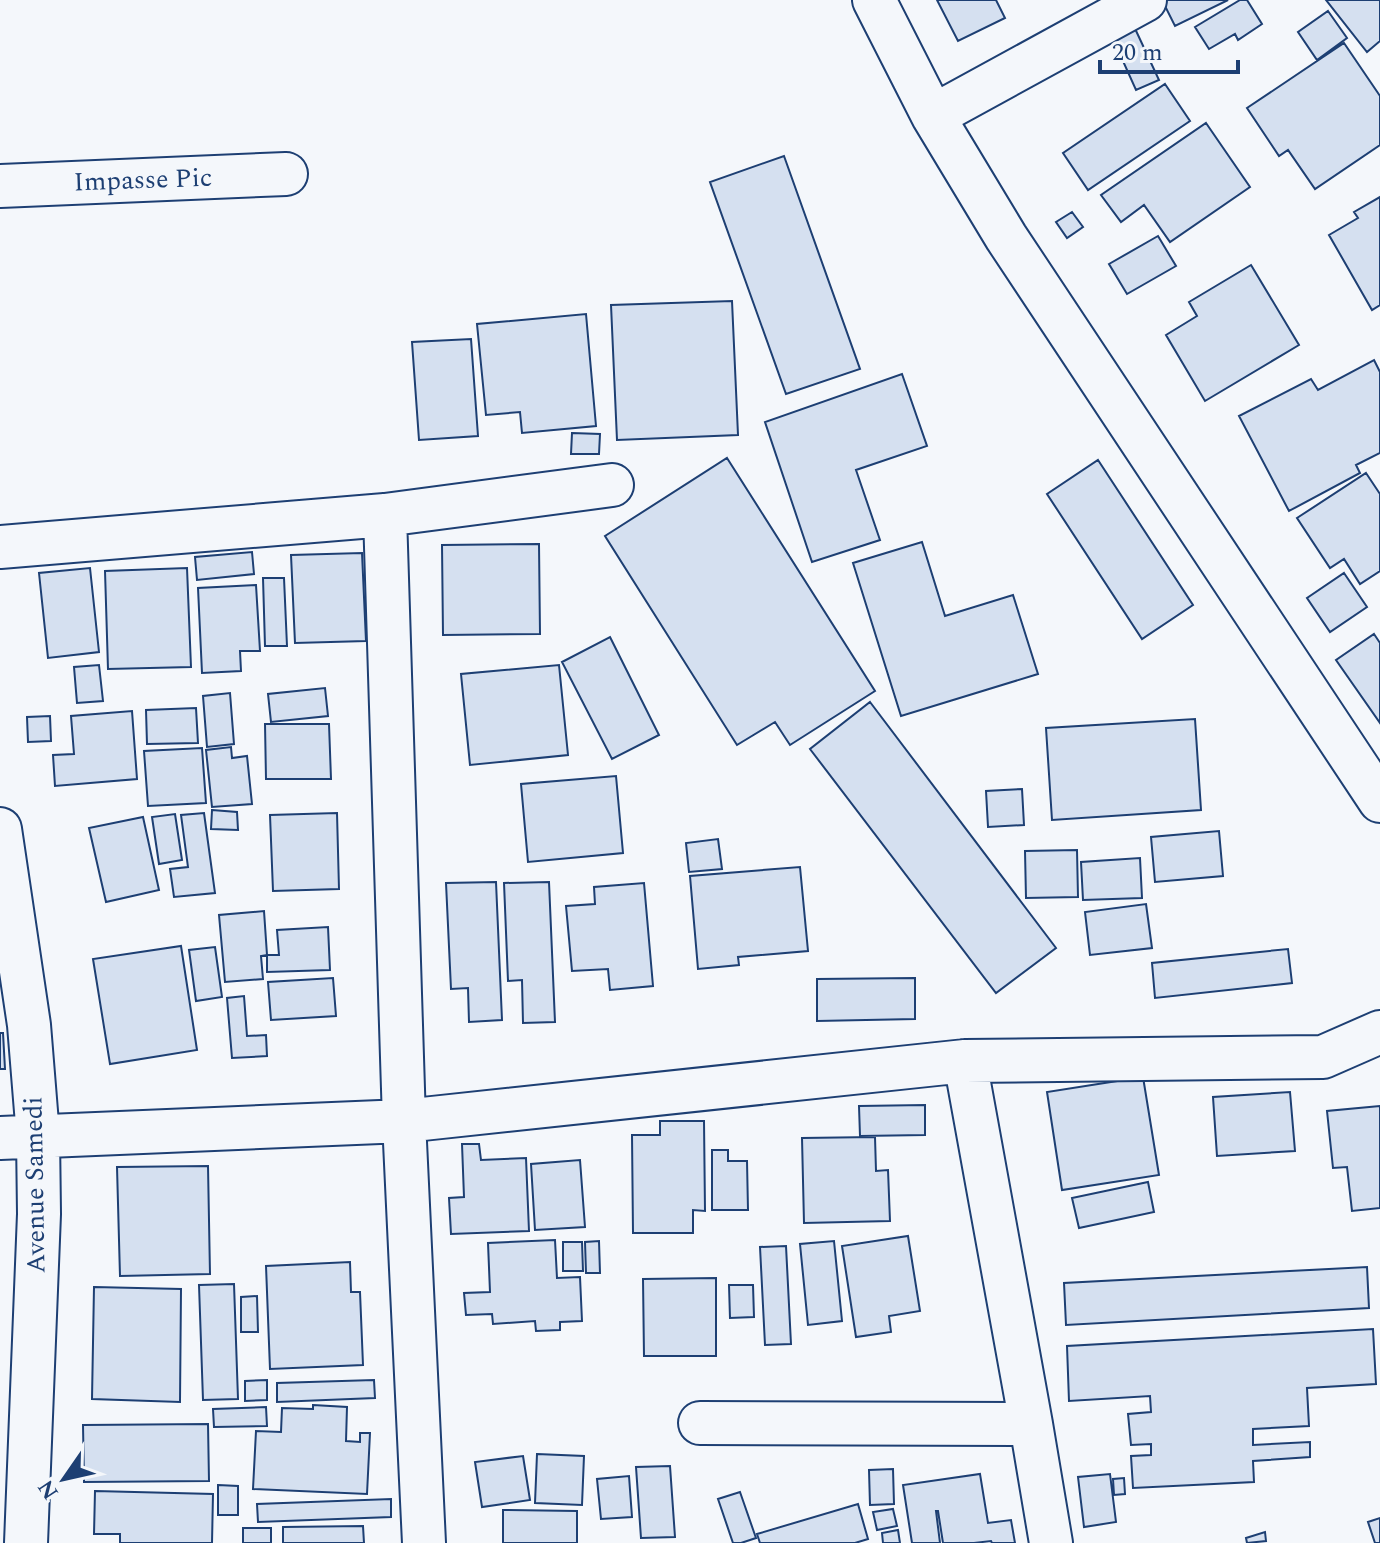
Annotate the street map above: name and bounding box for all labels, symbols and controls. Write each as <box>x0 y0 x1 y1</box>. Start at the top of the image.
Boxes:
scale bar <box>1100 24 1238 74</box>
text: 20 m <box>1112 35 1163 71</box>
street label: Impasse Pic <box>73 158 213 202</box>
street label: Avenue Samedi <box>13 1096 57 1274</box>
north arrow <box>24 1439 104 1519</box>
text: N <box>30 1473 67 1506</box>

